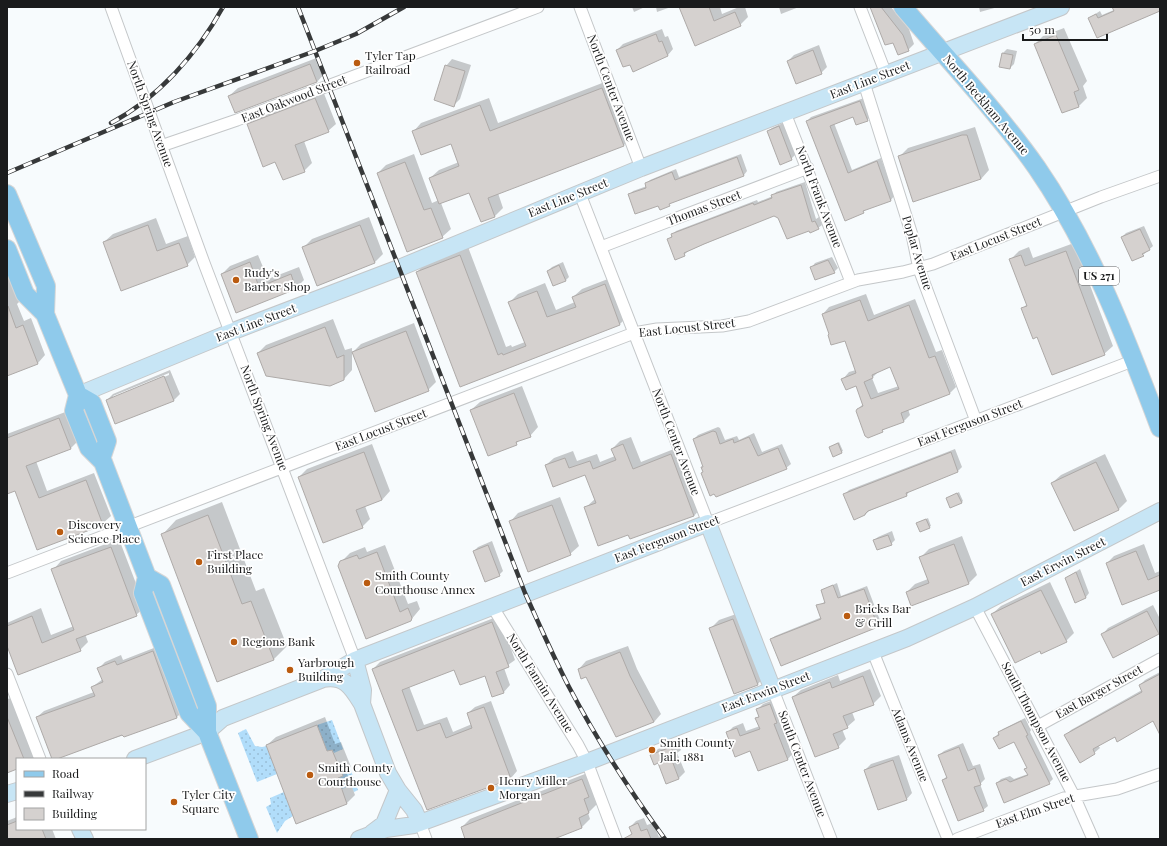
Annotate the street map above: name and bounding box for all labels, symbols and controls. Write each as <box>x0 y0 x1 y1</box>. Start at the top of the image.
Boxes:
scale bar <box>1023 16 1107 42</box>
text: 50 m <box>1029 21 1055 37</box>
street label: North Center Avenue <box>584 32 640 144</box>
place label: Tyler Tap Railroad <box>365 47 416 77</box>
street label: North Beckham Avenue <box>940 51 1033 158</box>
street label: East Line Street <box>827 56 913 102</box>
street label: North Spring Avenue <box>124 58 178 169</box>
marker: Tyler Tap Railroad <box>352 58 362 68</box>
street label: East Oakwood Street <box>239 70 349 126</box>
street label: North Frank Avenue <box>793 143 847 250</box>
street label: East Line Street <box>525 174 611 220</box>
street label: Thomas Street <box>664 185 744 229</box>
street label: East Locust Street <box>948 212 1044 264</box>
street label: Poplar Avenue <box>899 213 937 292</box>
place label: Rudy's Barber Shop <box>244 264 311 294</box>
road number: US 271 <box>1079 267 1119 285</box>
marker: Rudy's Barber Shop <box>231 275 241 285</box>
street label: East Line Street <box>213 299 299 345</box>
street label: East Locust Street <box>638 314 737 340</box>
street label: North Spring Avenue <box>237 362 293 473</box>
street label: North Center Avenue <box>649 386 705 498</box>
street label: East Ferguson Street <box>915 394 1025 449</box>
street label: East Locust Street <box>333 404 429 454</box>
street label: East Ferguson Street <box>612 510 722 565</box>
place label: Discovery Science Place <box>68 516 140 546</box>
marker: Discovery Science Place <box>55 527 65 537</box>
street label: East Erwin Street <box>1017 532 1108 589</box>
place label: First Place Building <box>207 546 263 576</box>
marker: First Place Building <box>194 557 204 567</box>
place label: Smith County Courthouse Annex <box>375 567 476 597</box>
marker: Smith County Courthouse Annex <box>362 578 372 588</box>
place label: Bricks Bar & Grill <box>855 600 912 630</box>
marker: Bricks Bar & Grill <box>842 611 852 621</box>
street label: North Fannin Avenue <box>504 630 578 735</box>
place label: Regions Bank <box>242 633 315 649</box>
marker: Regions Bank <box>229 637 239 647</box>
place label: Yarbrough Building <box>297 654 354 684</box>
street label: South Thompson Avenue <box>998 659 1075 784</box>
street label: East Barger Street <box>1052 660 1145 722</box>
marker: Yarbrough Building <box>285 665 295 675</box>
street label: East Erwin Street <box>719 667 813 715</box>
street label: Adams Avenue <box>888 704 933 784</box>
street label: South Center Avenue <box>775 708 831 819</box>
place label: Smith County Jail, 1881 <box>659 734 734 764</box>
marker: Smith County Jail, 1881 <box>647 745 657 755</box>
legend <box>16 758 146 830</box>
place label: Smith County Courthouse <box>318 759 392 789</box>
text: Road <box>52 765 79 781</box>
marker: Smith County Courthouse <box>305 770 315 780</box>
place label: Henry Miller Morgan <box>499 772 568 802</box>
marker: Henry Miller Morgan <box>486 783 496 793</box>
text: Railway <box>52 785 94 801</box>
place label: Tyler City Square <box>182 786 235 816</box>
street label: East Elm Street <box>993 789 1077 831</box>
marker: Tyler City Square <box>169 797 179 807</box>
text: Building <box>52 805 98 821</box>

